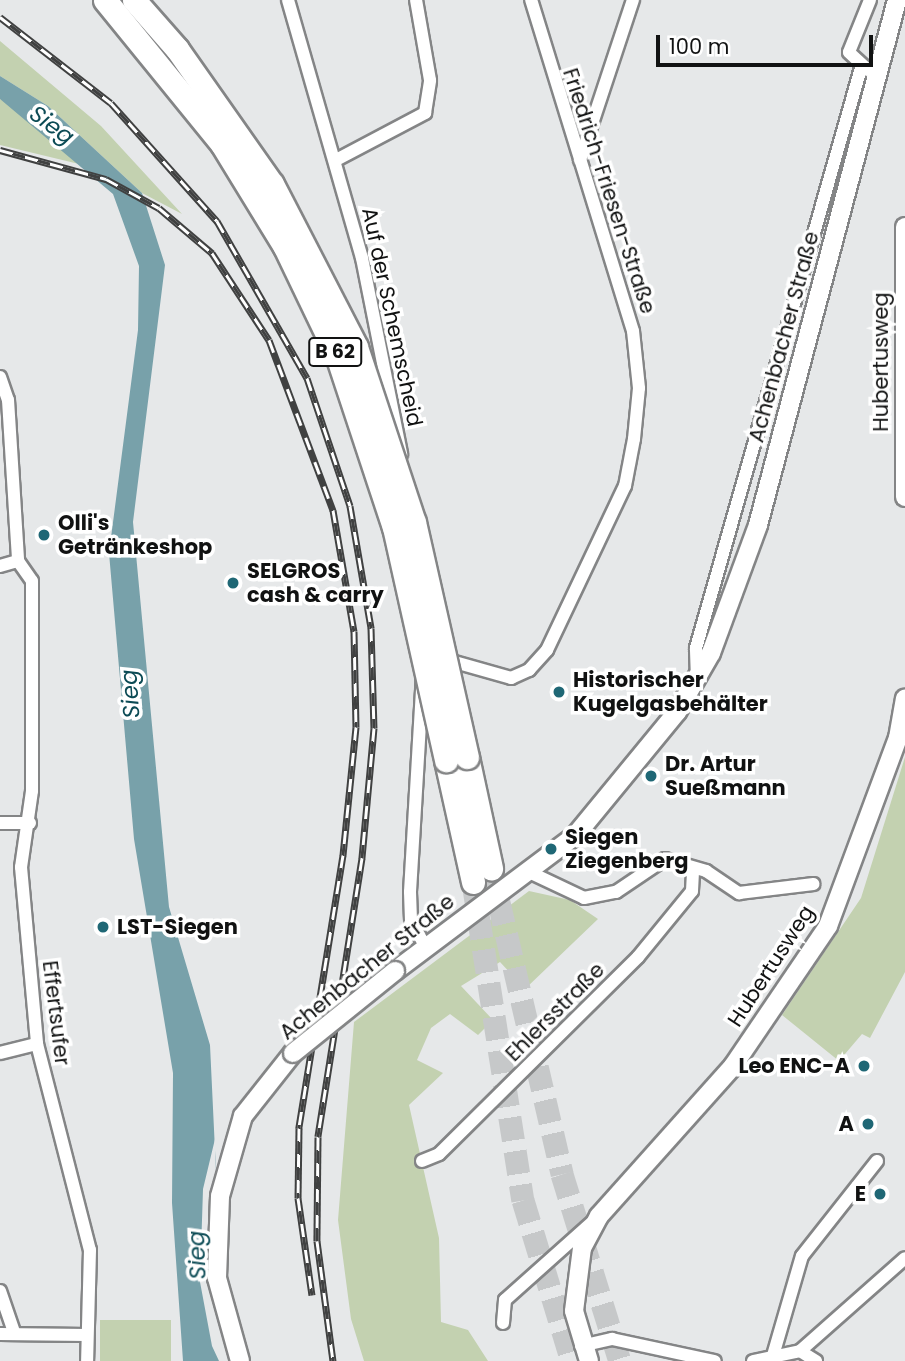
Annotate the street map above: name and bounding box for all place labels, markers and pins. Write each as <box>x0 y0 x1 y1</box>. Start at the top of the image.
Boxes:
place label: Olli's Getränkeshop <box>58 510 212 560</box>
marker: Olli's Getränkeshop <box>36 527 52 543</box>
place label: SELGROS cash & carry <box>247 558 384 608</box>
marker: SELGROS cash & carry <box>225 575 241 591</box>
place label: Historischer Kugelgasbehälter <box>573 667 768 717</box>
marker: Historischer Kugelgasbehälter <box>551 684 567 700</box>
place label: Dr. Artur Sueßmann <box>665 751 786 801</box>
marker: Dr. Artur Sueßmann <box>643 768 659 784</box>
place label: Siegen Ziegenberg <box>565 824 688 874</box>
marker: Siegen Ziegenberg <box>543 841 559 857</box>
place label: LST-Siegen <box>117 914 238 940</box>
marker: LST-Siegen <box>95 919 111 935</box>
place label: Leo ENC-A <box>738 1053 850 1079</box>
marker: Leo ENC-A <box>856 1058 872 1074</box>
place label: A <box>839 1111 854 1137</box>
marker: A <box>860 1116 876 1132</box>
place label: E <box>855 1181 866 1207</box>
marker: E <box>872 1186 888 1202</box>

